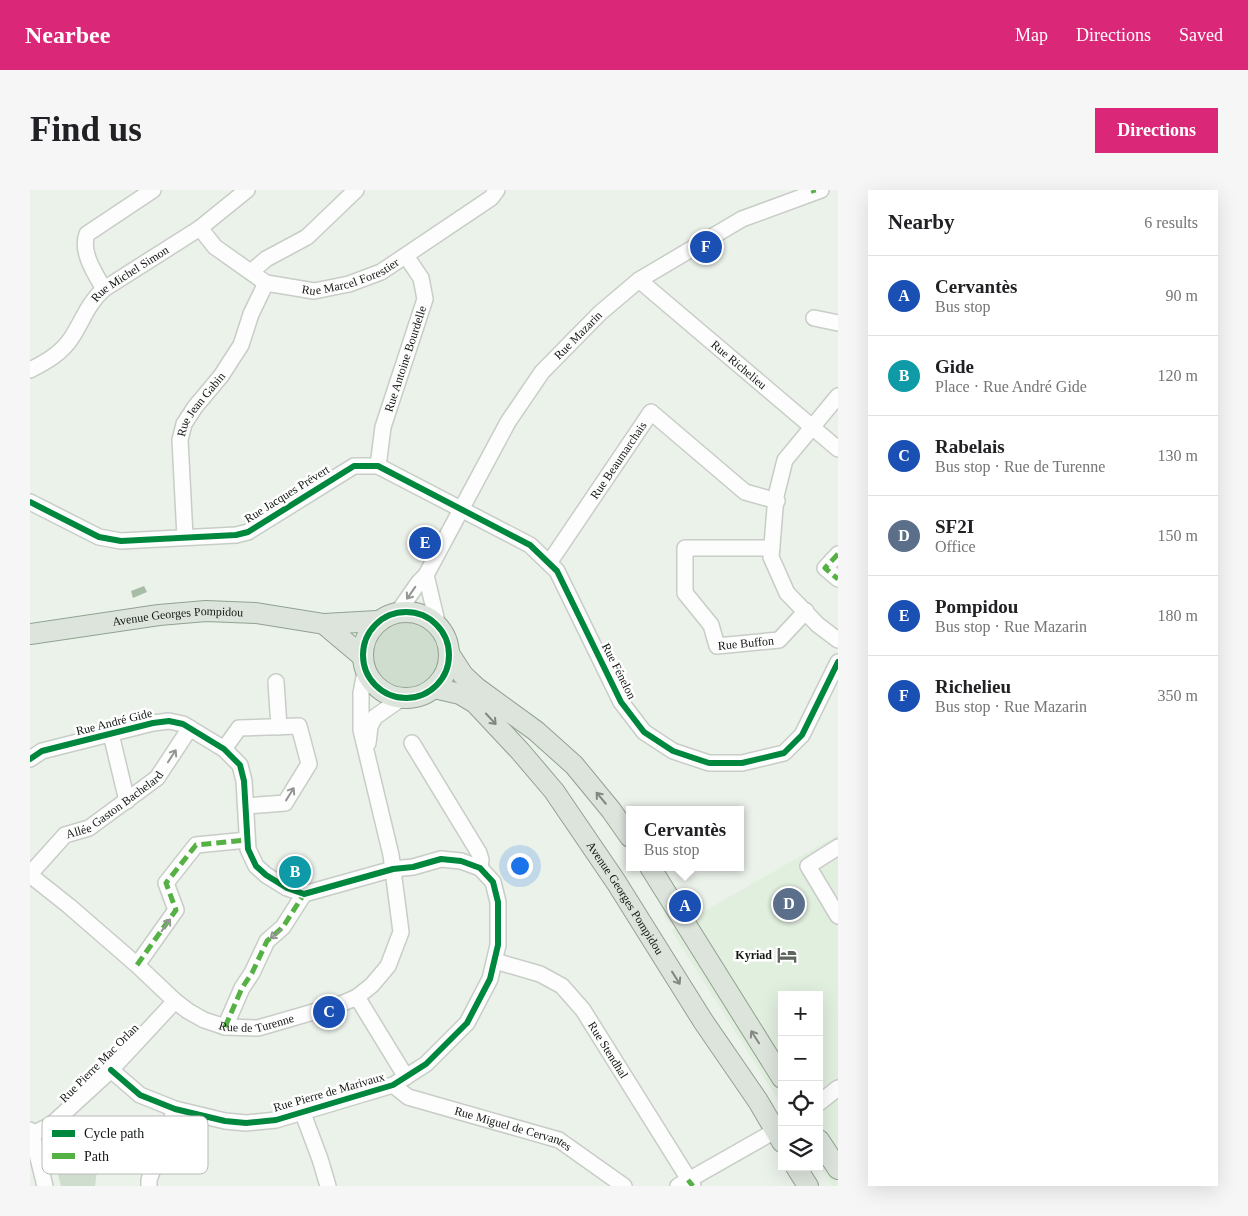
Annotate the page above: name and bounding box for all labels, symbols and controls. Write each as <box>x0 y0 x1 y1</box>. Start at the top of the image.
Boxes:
text: Nearbee <box>25 22 110 48</box>
text: Map <box>1015 25 1048 45</box>
text: Directions <box>1076 25 1151 45</box>
text: Saved <box>1179 25 1223 45</box>
button: Directions <box>1095 108 1218 153</box>
text: Find us <box>30 110 142 149</box>
text: Nearby <box>888 210 955 234</box>
text: 6 results <box>1144 214 1198 231</box>
pin: F <box>690 228 722 266</box>
street label: Rue Michel Simon <box>88 243 171 305</box>
street label: Rue Marcel Forestier <box>301 255 401 298</box>
text: Cervantès <box>935 276 1017 297</box>
text: A <box>898 287 910 304</box>
text: 90 m <box>1166 287 1198 304</box>
text: Bus stop <box>935 298 991 315</box>
street label: Rue Antoine Bourdelle <box>381 304 429 414</box>
street label: Rue Mazarin <box>551 308 605 362</box>
street label: Rue Richelieu <box>708 337 769 392</box>
text: Gide <box>935 356 974 377</box>
text: B <box>899 367 909 384</box>
text: 120 m <box>1158 367 1198 384</box>
street label: Rue Jean Gabin <box>174 369 228 438</box>
text: Place · Rue André Gide <box>935 378 1087 395</box>
street label: Rue Beaumarchais <box>587 419 650 502</box>
text: Rabelais <box>935 436 1005 457</box>
text: C <box>898 447 910 464</box>
text: 130 m <box>1158 447 1198 464</box>
text: Bus stop · Rue de Turenne <box>935 458 1105 475</box>
street label: Rue Jacques Prévert <box>242 462 333 526</box>
text: SF2I <box>935 516 974 537</box>
pin: E <box>409 524 441 562</box>
text: D <box>898 527 910 544</box>
text: 150 m <box>1158 527 1198 544</box>
text: Office <box>935 538 976 555</box>
one-way arrow <box>406 586 416 600</box>
text: Pompidou <box>935 596 1018 617</box>
street label: Avenue Georges Pompidou <box>111 604 243 629</box>
text: E <box>899 607 909 624</box>
text: 180 m <box>1158 607 1198 624</box>
text: Bus stop · Rue Mazarin <box>935 618 1087 635</box>
street label: Rue Buffon <box>717 634 774 653</box>
street label: Rue Fénelon <box>599 641 639 701</box>
text: Richelieu <box>935 676 1011 697</box>
text: F <box>899 687 909 704</box>
text: 350 m <box>1158 687 1198 704</box>
text: Bus stop · Rue Mazarin <box>935 698 1087 715</box>
street label: Rue André Gide <box>74 706 154 738</box>
one-way arrow <box>485 712 496 725</box>
one-way arrow <box>167 749 177 763</box>
street label: Allée Gaston Bachelard <box>64 769 166 841</box>
one-way arrow <box>286 788 296 802</box>
one-way arrow <box>596 792 607 805</box>
popup <box>626 806 744 871</box>
text: Cervantès <box>644 819 726 840</box>
street label: Avenue Georges Pompidou <box>584 839 667 957</box>
text: Bus stop <box>644 841 699 858</box>
pin: B <box>279 853 311 891</box>
your location <box>507 853 533 879</box>
pin: D <box>773 885 805 923</box>
pin: A <box>669 887 701 925</box>
one-way arrow <box>161 918 171 932</box>
one-way arrow <box>269 928 282 939</box>
hotel icon: Kyriad <box>776 944 798 966</box>
place label: Kyriad <box>735 948 772 962</box>
one-way arrow <box>672 971 682 985</box>
map controls <box>778 991 823 1171</box>
button: + <box>778 991 823 1036</box>
pin: C <box>313 993 345 1031</box>
street label: Rue de Turenne <box>217 1011 295 1035</box>
street label: Rue Stendhal <box>585 1019 631 1082</box>
street label: Rue Pierre Mac Orlan <box>57 1021 141 1105</box>
one-way arrow <box>750 1030 760 1044</box>
button: − <box>778 1036 823 1081</box>
street label: Rue Pierre de Marivaux <box>272 1069 386 1115</box>
button: locate <box>778 1081 823 1126</box>
street label: Rue Miguel de Cervantes <box>453 1104 575 1154</box>
legend <box>42 1116 208 1174</box>
text: Cycle path <box>84 1126 144 1141</box>
button: layers <box>778 1126 823 1171</box>
text: Path <box>84 1149 109 1164</box>

